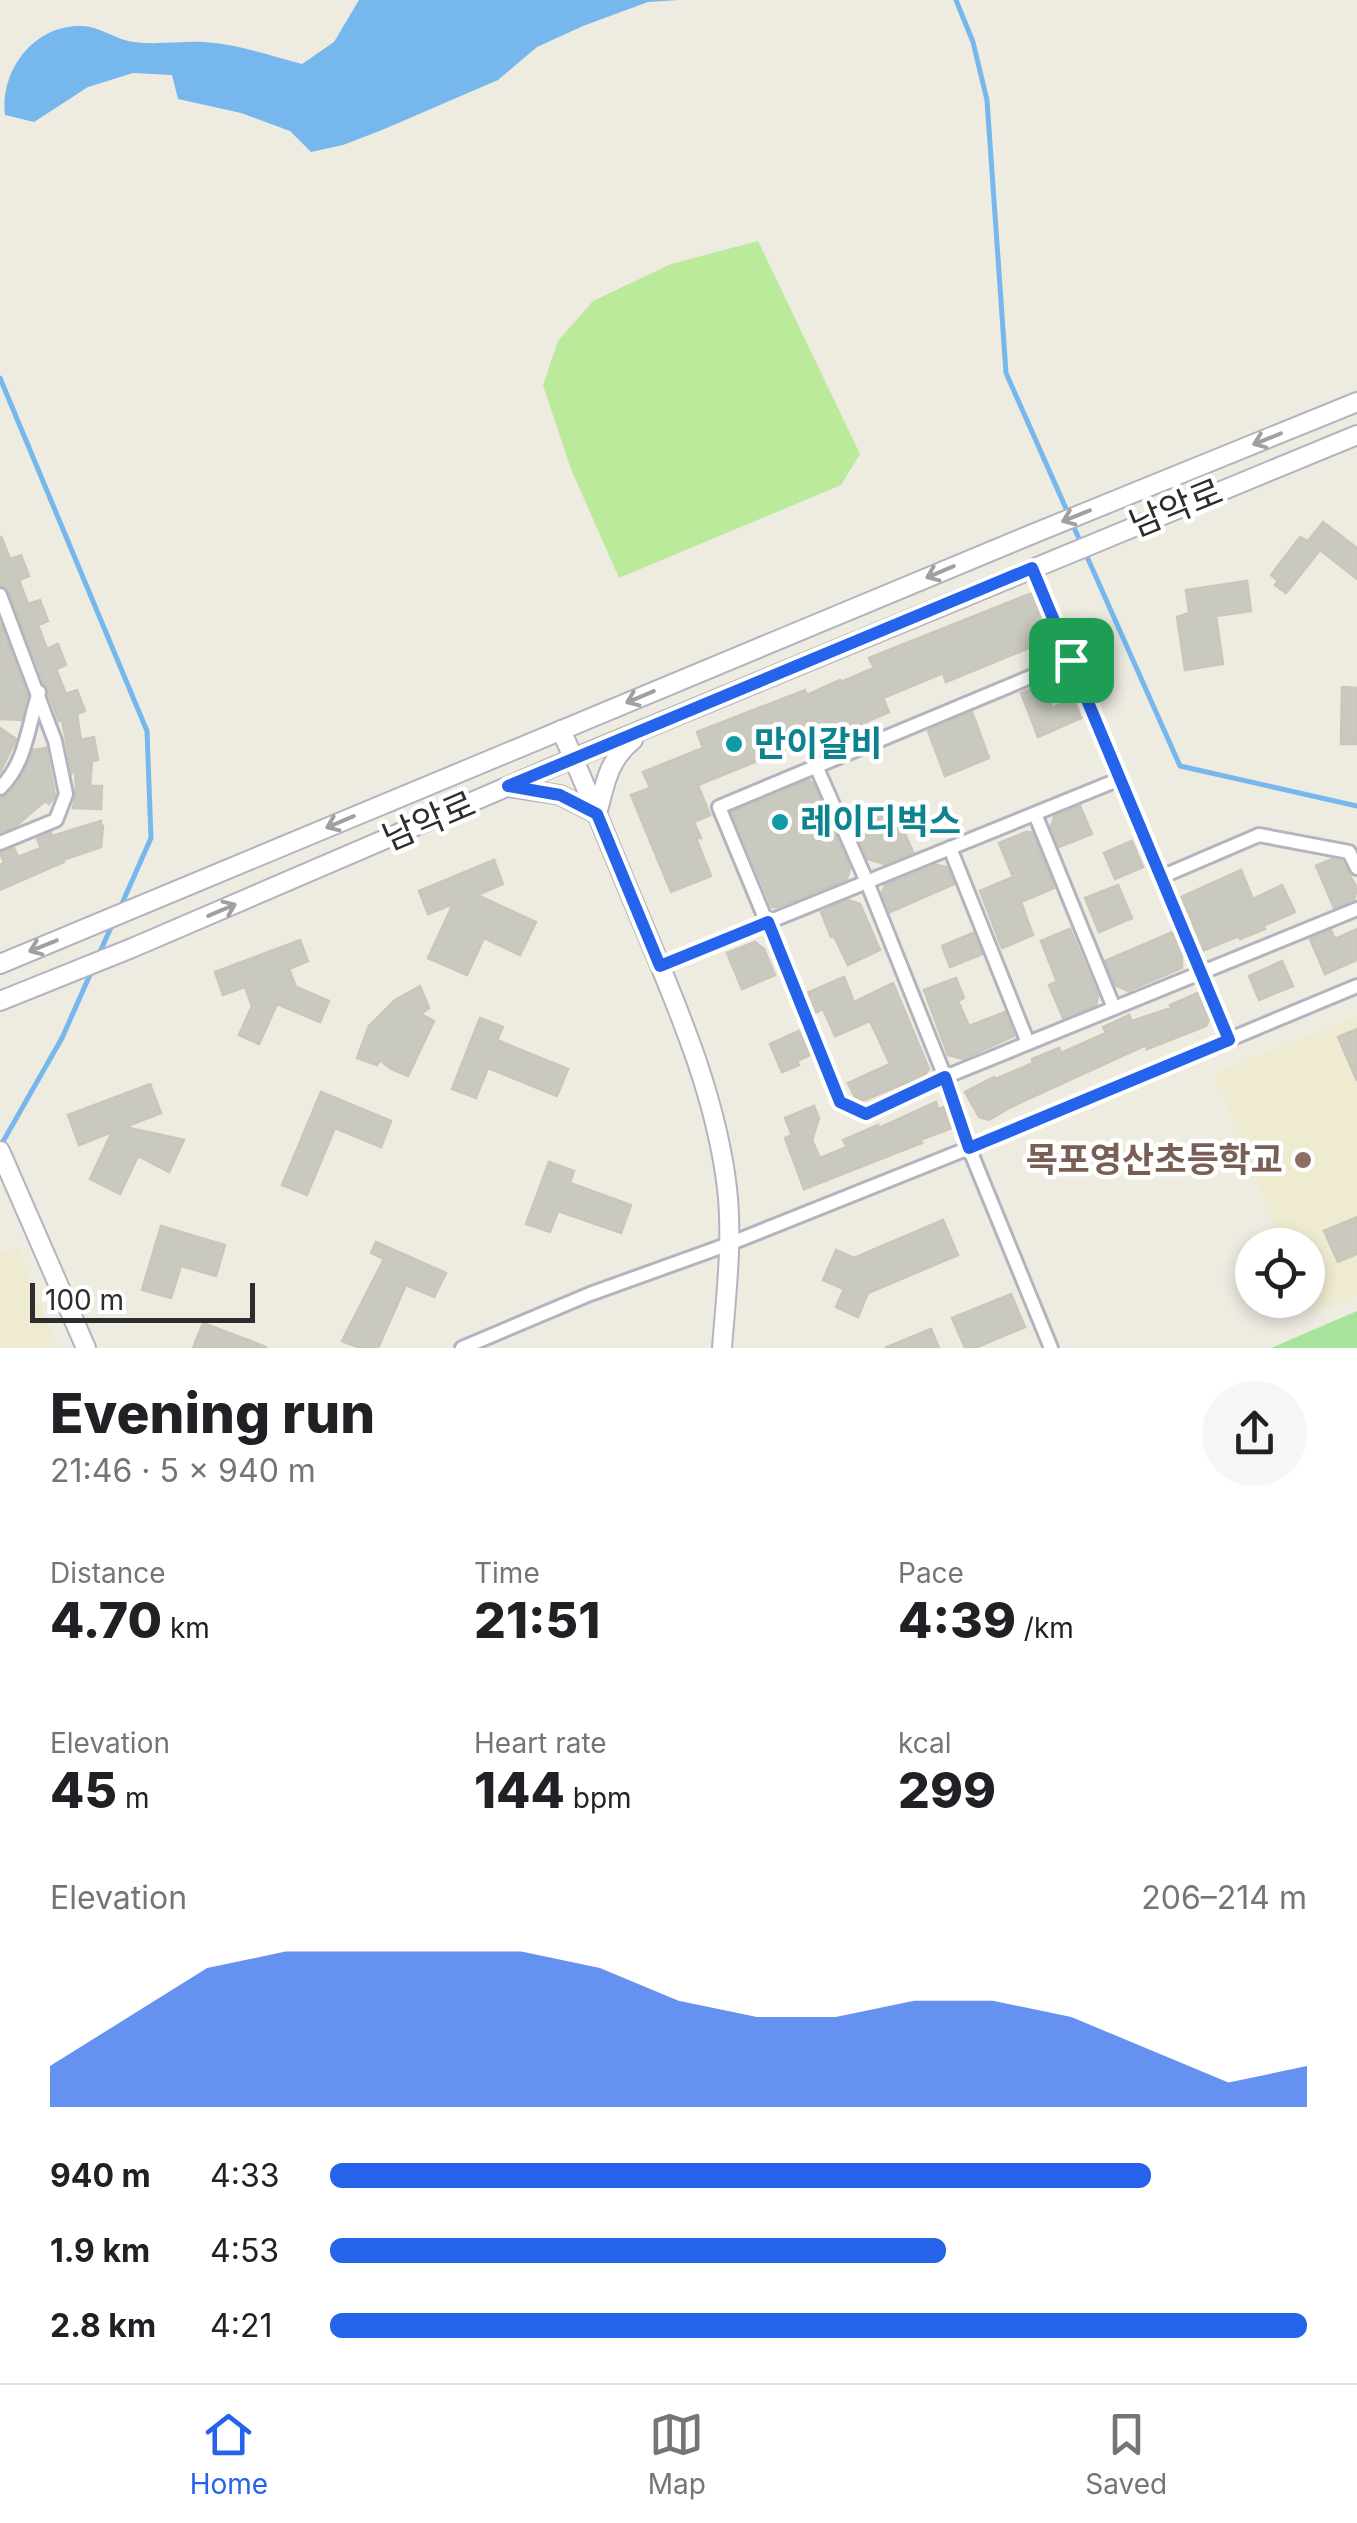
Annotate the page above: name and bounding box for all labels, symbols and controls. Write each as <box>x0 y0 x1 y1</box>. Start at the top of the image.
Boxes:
one-way arrow <box>1252 431 1282 449</box>
street label: 남악로 <box>1123 470 1228 545</box>
one-way arrow <box>1061 508 1092 526</box>
one-way arrow <box>925 564 956 582</box>
pin <box>1029 618 1114 703</box>
icon: arrive <box>1044 633 1099 688</box>
one-way arrow <box>625 689 656 707</box>
place label: 만이갈비 <box>754 722 883 764</box>
marker: 만이갈비 <box>723 733 745 755</box>
street label: 남악로 <box>376 782 481 858</box>
place label: 레이디벅스 <box>800 800 961 842</box>
marker: 레이디벅스 <box>769 811 791 833</box>
one-way arrow <box>325 814 356 832</box>
one-way arrow <box>206 900 237 918</box>
one-way arrow <box>29 939 59 957</box>
place label: 목포영산초등학교 <box>1025 1138 1283 1180</box>
marker: 목포영산초등학교 <box>1292 1149 1314 1171</box>
map controls <box>1235 1228 1325 1318</box>
button: locate <box>1235 1228 1325 1318</box>
scale bar <box>30 1278 255 1322</box>
text: 100 m <box>45 1283 124 1317</box>
text: Evening run <box>50 1380 375 1446</box>
button: share <box>1202 1381 1307 1486</box>
text: 21:46 · 5 × 940 m <box>50 1451 316 1490</box>
text: Distance <box>50 1556 166 1590</box>
text: Time <box>474 1556 540 1590</box>
text: Pace <box>898 1556 964 1590</box>
text: 4.70 <box>50 1590 162 1650</box>
text: 21:51 <box>474 1590 600 1650</box>
text: 4:39 <box>898 1590 1016 1650</box>
text: km <box>162 1611 210 1645</box>
text: /km <box>1016 1611 1074 1645</box>
text: Elevation <box>50 1726 170 1760</box>
text: Heart rate <box>474 1726 607 1760</box>
text: kcal <box>898 1726 952 1760</box>
text: 45 <box>50 1760 117 1820</box>
text: 144 <box>474 1760 565 1820</box>
text: 299 <box>898 1760 996 1820</box>
text: m <box>117 1781 149 1815</box>
text: bpm <box>565 1781 632 1815</box>
text: Elevation <box>50 1878 187 1917</box>
text: 206–214 m <box>1141 1878 1307 1917</box>
text: 940 m <box>50 2156 151 2195</box>
text: 4:33 <box>210 2156 279 2195</box>
text: 1.9 km <box>50 2231 150 2270</box>
text: 4:53 <box>210 2231 279 2270</box>
text: 2.8 km <box>50 2306 156 2345</box>
text: 4:21 <box>210 2306 272 2345</box>
tab: Home <box>190 2407 268 2501</box>
tab: Map <box>648 2407 706 2501</box>
tab: Saved <box>1085 2407 1167 2501</box>

